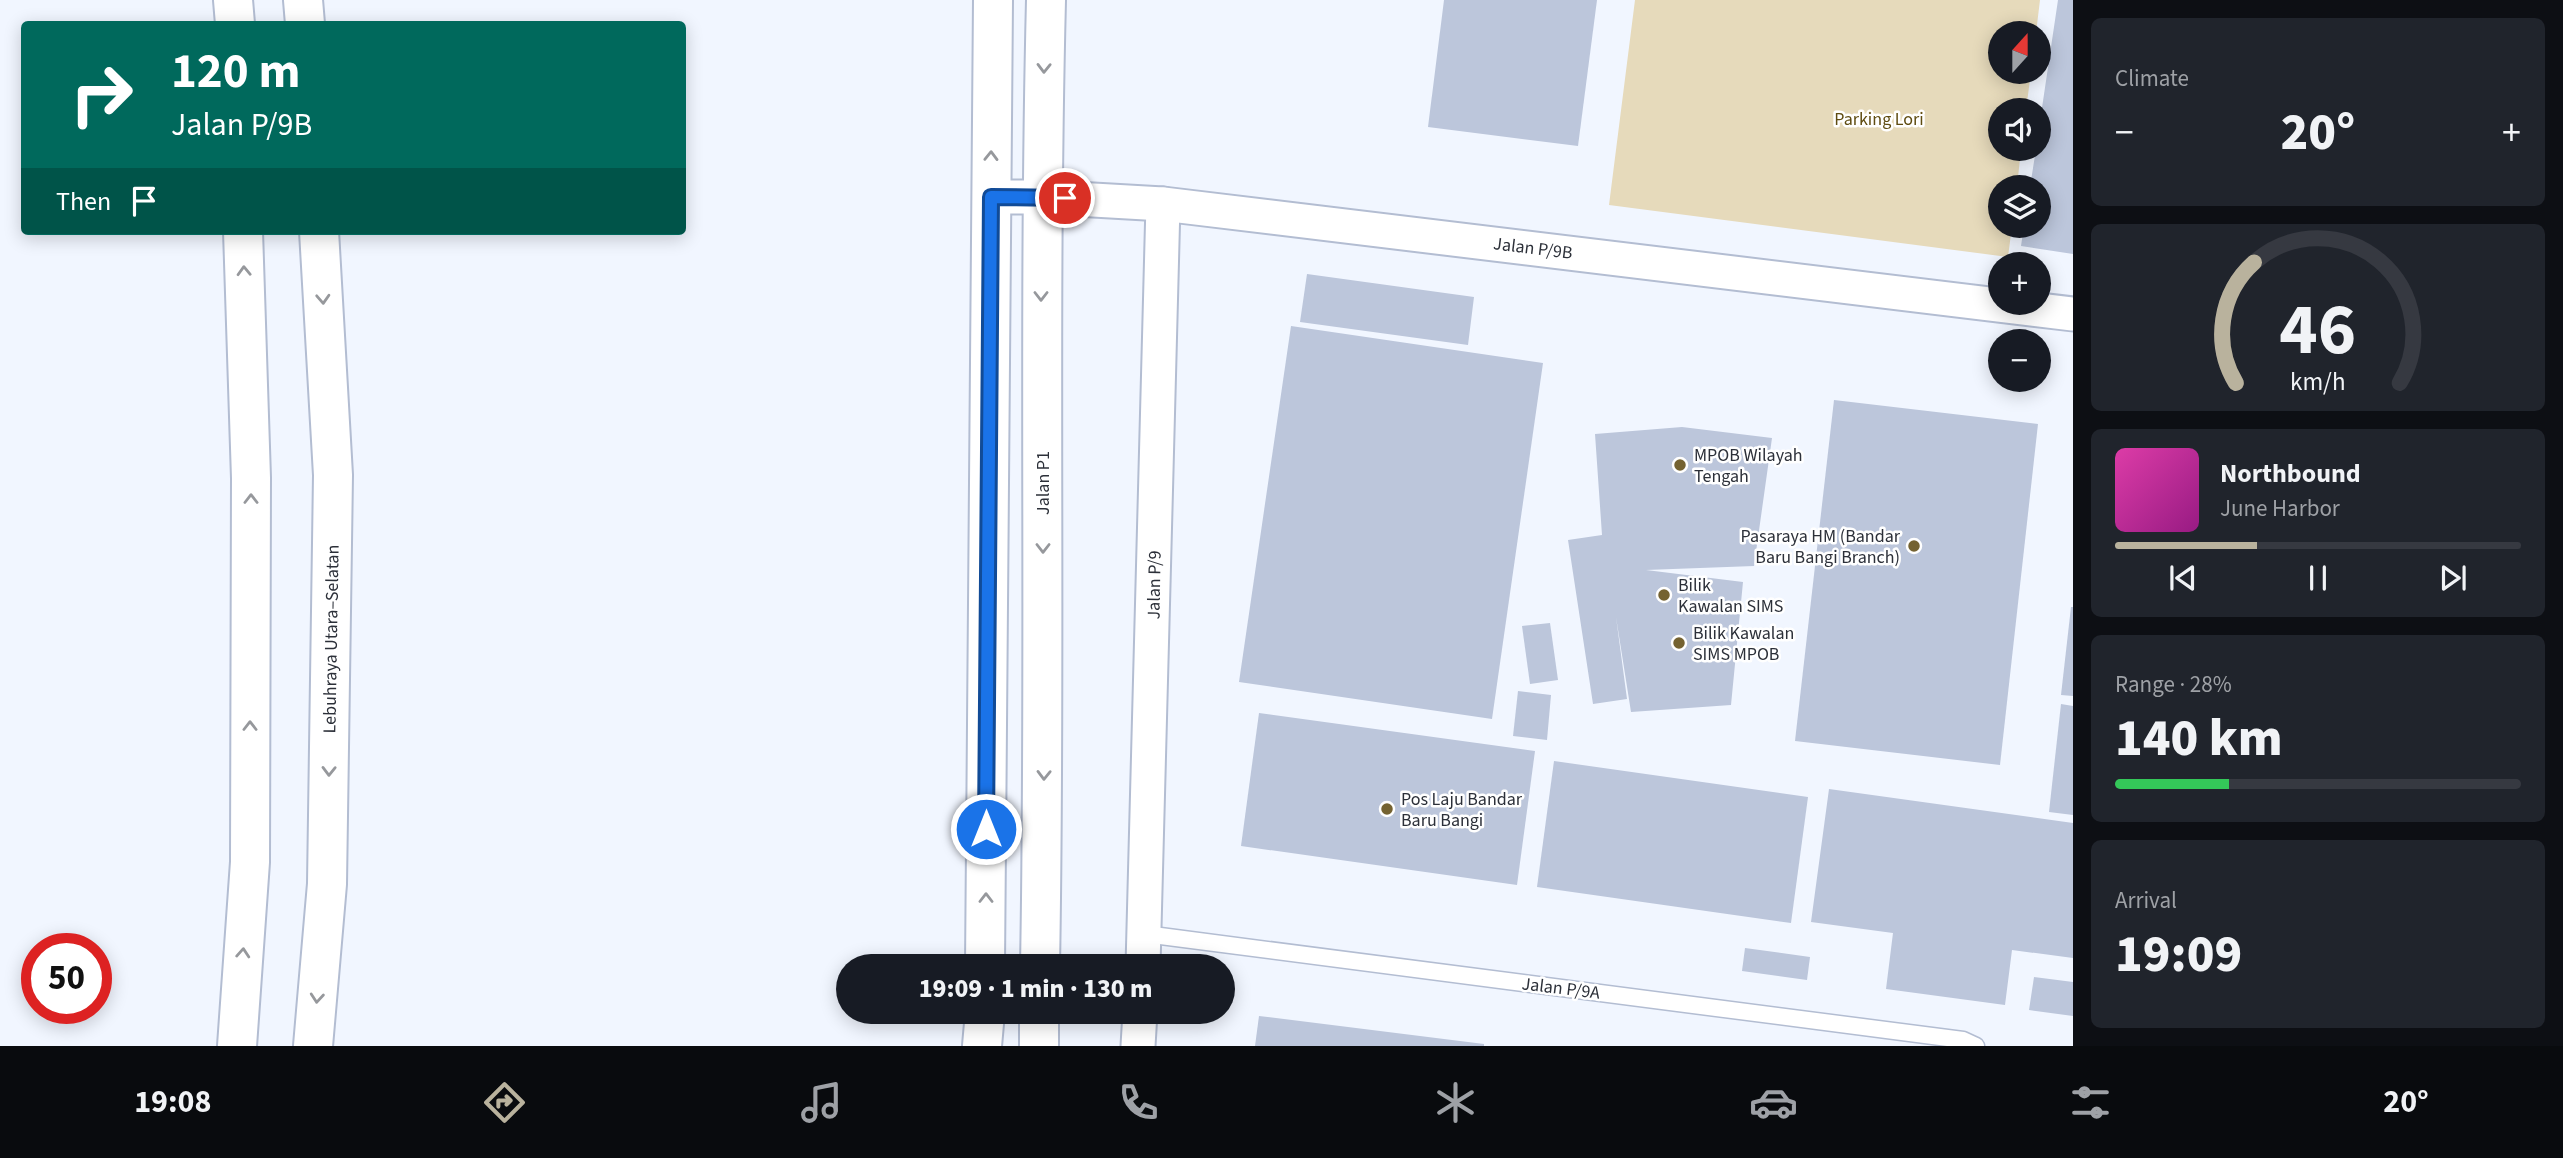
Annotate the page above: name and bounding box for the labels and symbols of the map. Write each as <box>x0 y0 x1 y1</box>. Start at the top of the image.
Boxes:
north arrow <box>1988 21 2051 84</box>
one-way arrow <box>1036 63 1052 74</box>
park label: Parking Lori <box>1834 107 1924 132</box>
one-way arrow <box>984 150 999 161</box>
pin <box>1035 168 1095 228</box>
street label: Jalan P/9B <box>1492 231 1574 266</box>
one-way arrow <box>237 266 252 277</box>
one-way arrow <box>1034 290 1049 301</box>
one-way arrow <box>315 294 330 305</box>
place label: MPOB Wilayah Tengah <box>1694 443 1803 489</box>
street label: Jalan P1 <box>1031 451 1056 515</box>
marker: MPOB Wilayah Tengah <box>1672 457 1688 473</box>
one-way arrow <box>243 493 259 503</box>
place label: Pasaraya HM (Bandar Baru Bangi Branch) <box>1741 524 1901 570</box>
marker: Pasaraya HM (Bandar Baru Bangi Branch) <box>1906 538 1922 554</box>
one-way arrow <box>1035 543 1051 553</box>
street label: Lebuhraya Utara–Selatan <box>317 544 346 734</box>
street label: Jalan P/9 <box>1141 550 1168 620</box>
place label: Bilik Kawalan SIMS <box>1678 573 1783 619</box>
marker: Bilik Kawalan SIMS <box>1656 587 1672 603</box>
place label: Bilik Kawalan SIMS MPOB <box>1693 621 1794 667</box>
marker: Bilik Kawalan SIMS MPOB <box>1671 635 1687 651</box>
one-way arrow <box>242 720 258 731</box>
one-way arrow <box>321 767 337 777</box>
one-way arrow <box>1036 770 1051 781</box>
place label: Pos Laju Bandar Baru Bangi <box>1401 787 1523 833</box>
position arrow <box>949 792 1023 866</box>
marker: Pos Laju Bandar Baru Bangi <box>1379 801 1395 817</box>
one-way arrow <box>978 892 994 903</box>
speed limit sign: 50 <box>21 933 112 1024</box>
one-way arrow <box>235 948 250 959</box>
street label: Jalan P/9A <box>1520 971 1602 1006</box>
one-way arrow <box>310 993 325 1004</box>

